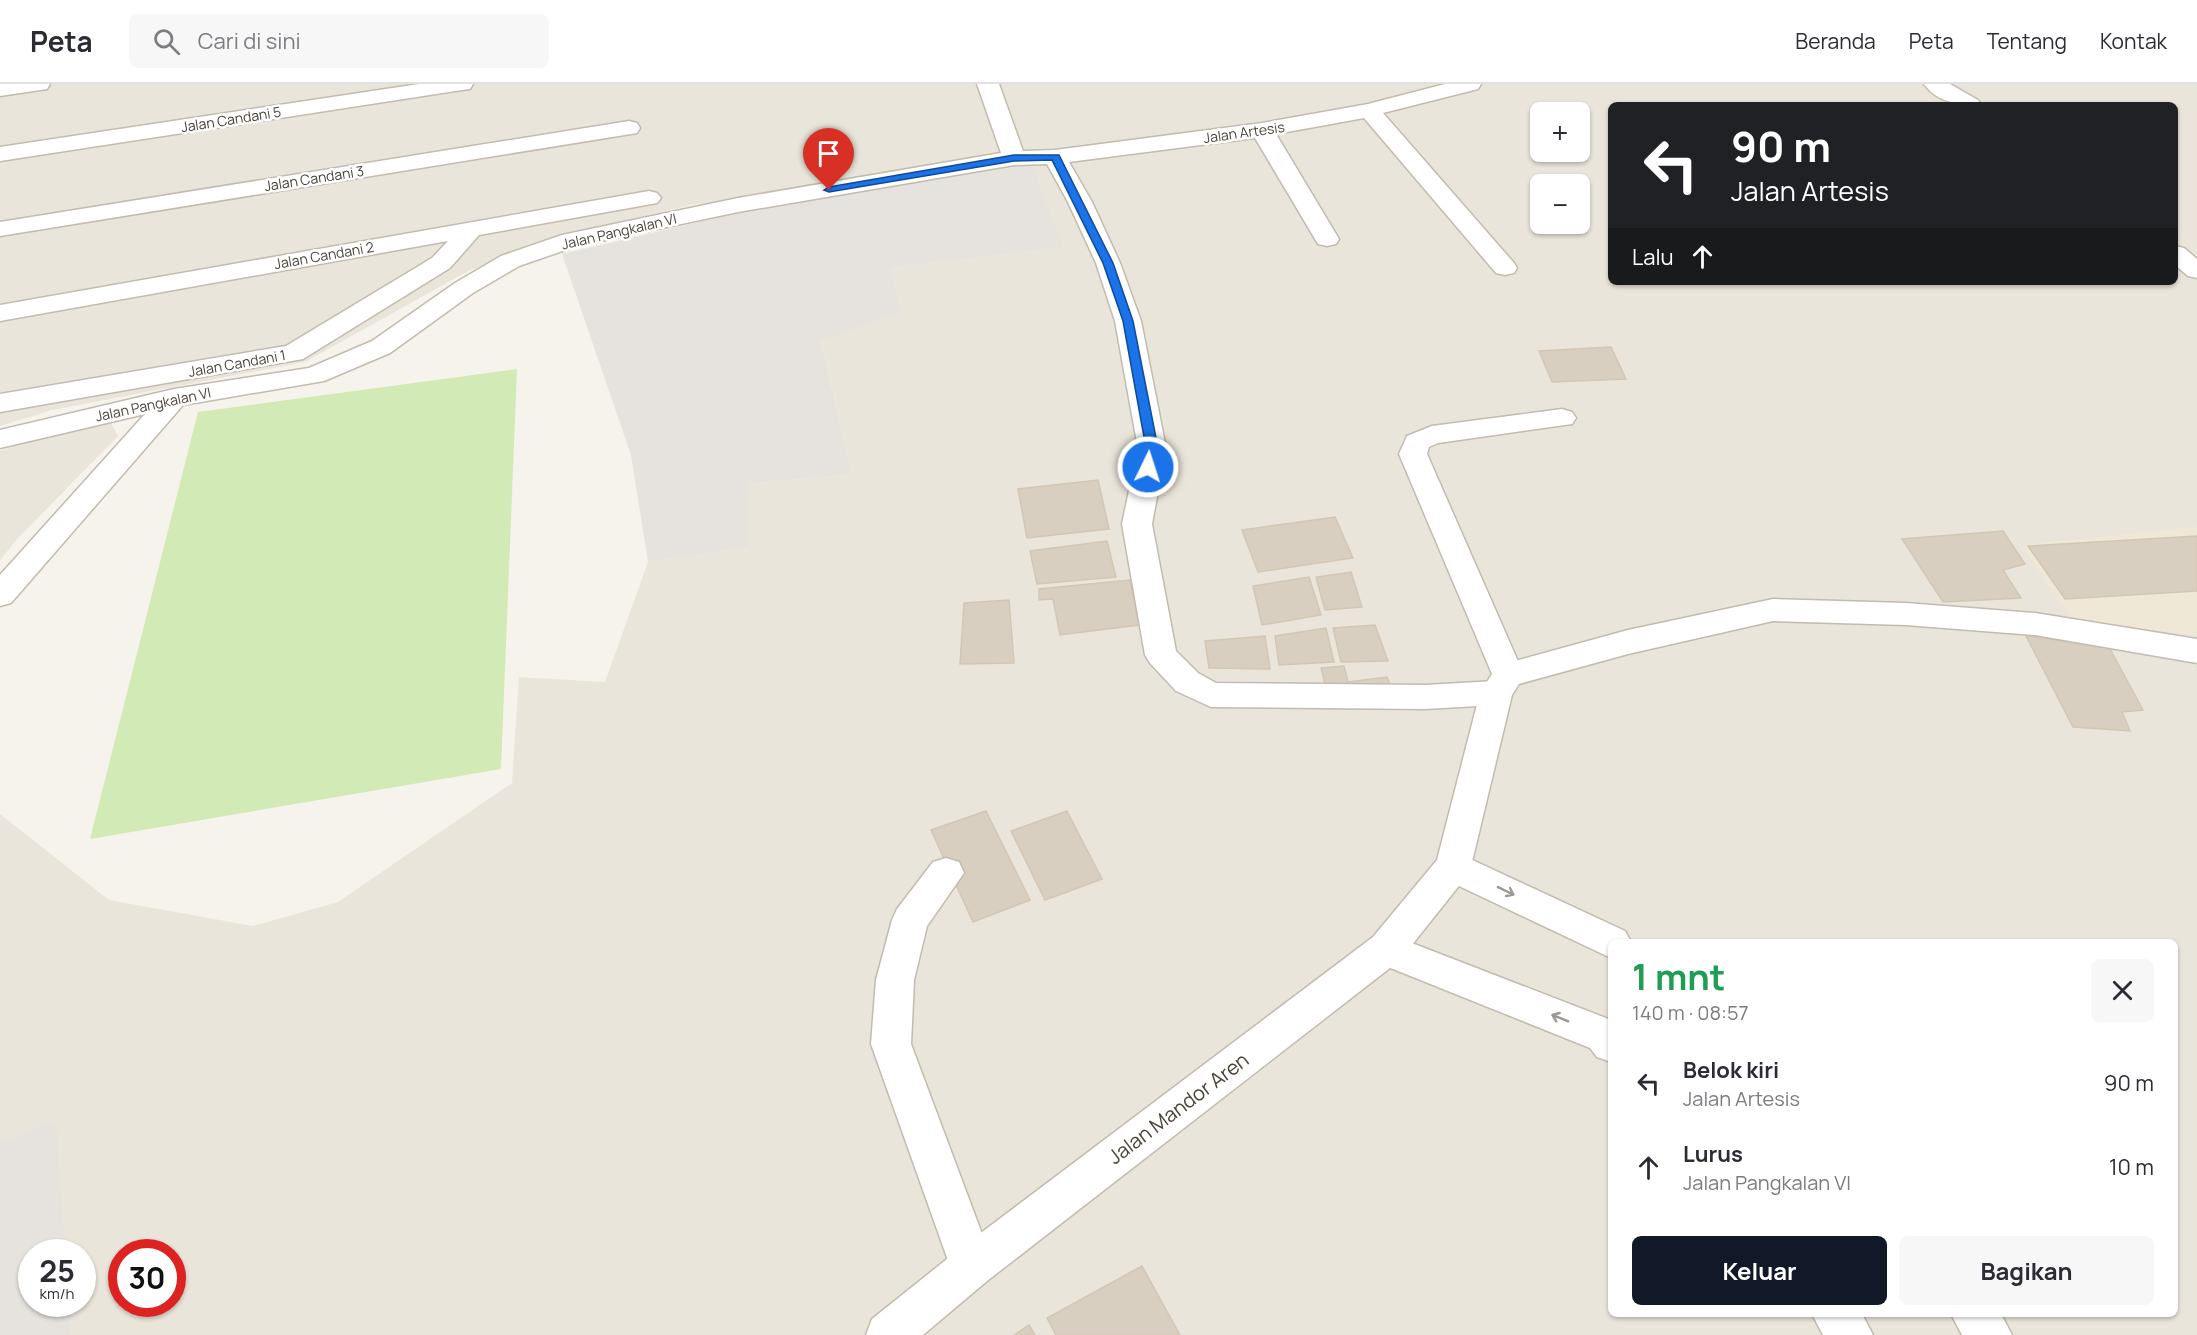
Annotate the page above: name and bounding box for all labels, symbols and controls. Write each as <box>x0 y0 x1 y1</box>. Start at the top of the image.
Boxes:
search box <box>129 14 549 68</box>
text: Peta <box>30 22 93 60</box>
icon: search <box>150 25 183 58</box>
text: Cari di sini <box>198 26 301 56</box>
text: Beranda <box>1795 27 1876 55</box>
text: Peta <box>1909 27 1954 55</box>
text: Tentang <box>1987 27 2067 55</box>
text: Kontak <box>2100 27 2167 55</box>
street label: Jalan Candani 5 <box>180 102 282 136</box>
map controls <box>1530 102 1590 234</box>
button: + <box>1530 102 1590 162</box>
street label: Jalan Artesis <box>1202 117 1286 147</box>
text: 90 m <box>1731 117 1831 175</box>
icon: left <box>1632 126 1710 204</box>
pin <box>803 128 854 190</box>
icon: arrive <box>812 137 845 170</box>
street label: Jalan Candani 3 <box>263 161 365 195</box>
text: Jalan Artesis <box>1731 172 1889 209</box>
button: − <box>1530 174 1590 234</box>
street label: Jalan Pangkalan VI <box>560 209 678 253</box>
street label: Jalan Candani 2 <box>273 237 375 273</box>
icon: ahead <box>1686 240 1719 273</box>
text: Lalu <box>1632 242 1674 272</box>
street label: Jalan Candani 1 <box>187 345 287 381</box>
street label: Jalan Pangkalan VI <box>94 382 212 426</box>
position arrow <box>1116 435 1180 499</box>
one-way arrow <box>1496 886 1514 898</box>
text: 1 mnt <box>1632 952 1725 1001</box>
button: close <box>2091 959 2154 1022</box>
text: 140 m · 08:57 <box>1632 999 1749 1026</box>
one-way arrow <box>1551 1012 1570 1023</box>
street label: Jalan Mandor Aren <box>1102 1046 1254 1170</box>
text: Belok kiri <box>1683 1055 1779 1085</box>
icon: left <box>1632 1067 1665 1100</box>
text: 90 m <box>2104 1068 2154 1098</box>
text: Jalan Artesis <box>1683 1085 1800 1112</box>
text: Lurus <box>1683 1139 1743 1169</box>
icon: ahead <box>1632 1151 1665 1184</box>
text: 10 m <box>2109 1152 2154 1182</box>
text: Jalan Pangkalan VI <box>1683 1169 1851 1196</box>
button: Keluar <box>1632 1236 1887 1305</box>
button: Bagikan <box>1899 1236 2154 1305</box>
speed limit sign: 30 <box>108 1239 186 1317</box>
text: 25 <box>39 1250 75 1291</box>
text: km/h <box>40 1283 74 1304</box>

